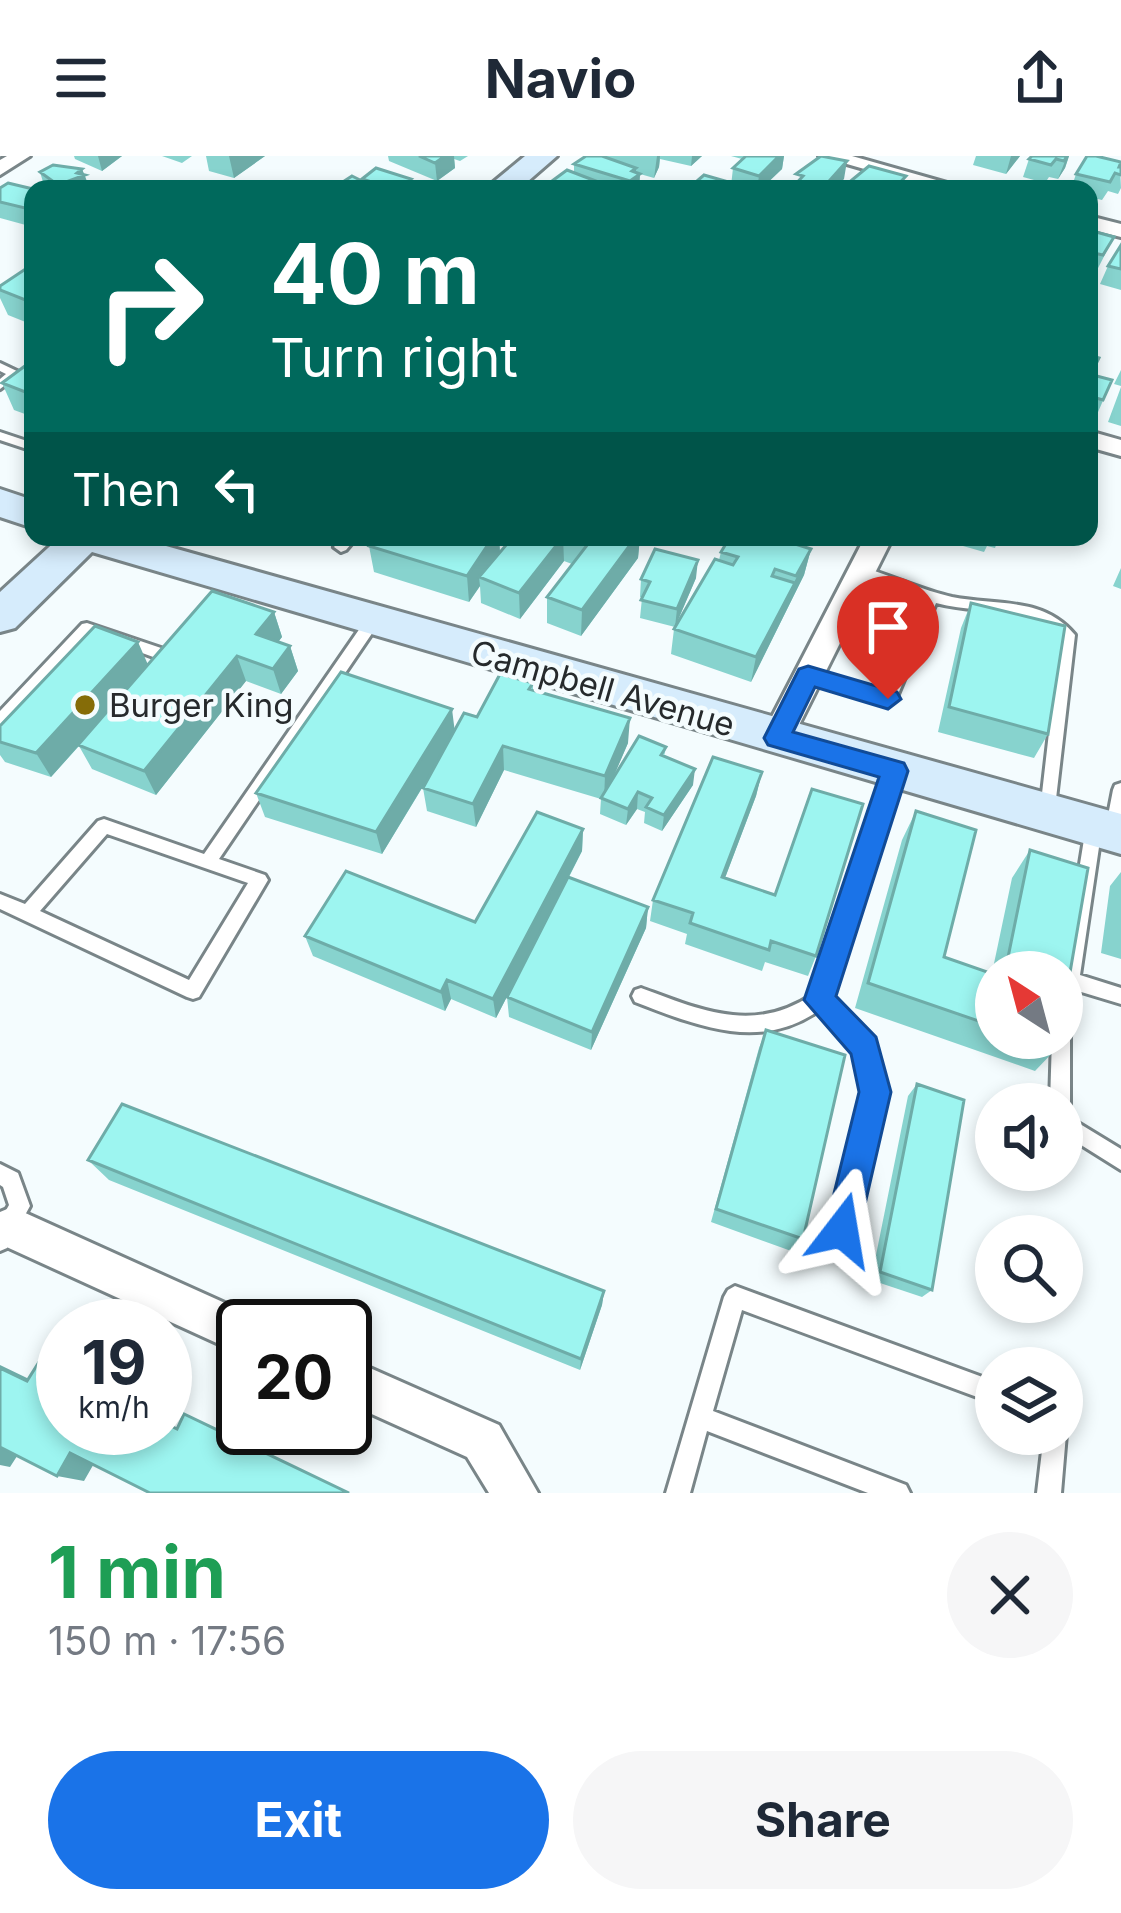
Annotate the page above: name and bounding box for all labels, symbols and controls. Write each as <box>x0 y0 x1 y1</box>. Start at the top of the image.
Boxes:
icon: menu <box>48 45 114 111</box>
icon: share <box>1007 45 1073 111</box>
text: Navio <box>485 46 636 111</box>
text: 40 m <box>270 223 480 324</box>
icon: right <box>72 228 228 384</box>
text: Turn right <box>270 325 518 390</box>
icon: left <box>204 456 270 522</box>
text: Then <box>72 462 180 517</box>
pin <box>837 576 939 699</box>
icon: arrive <box>855 594 921 660</box>
street label: Campbell Avenue <box>467 631 739 745</box>
place label: Burger King <box>109 685 294 725</box>
marker: Burger King <box>72 692 98 718</box>
north arrow <box>975 951 1083 1059</box>
map controls <box>975 951 1083 1455</box>
button: sound <box>975 1083 1083 1191</box>
position arrow <box>779 1167 905 1293</box>
button: search <box>975 1215 1083 1323</box>
speed limit sign: 20 <box>216 1299 372 1455</box>
text: 19 <box>82 1326 146 1398</box>
button: layers <box>975 1347 1083 1455</box>
text: km/h <box>78 1389 150 1425</box>
text: 1 min <box>48 1528 226 1615</box>
button: close <box>947 1532 1073 1658</box>
text: 150 m · 17:56 <box>48 1617 286 1664</box>
button: Exit <box>48 1751 549 1889</box>
button: Share <box>573 1751 1073 1889</box>

